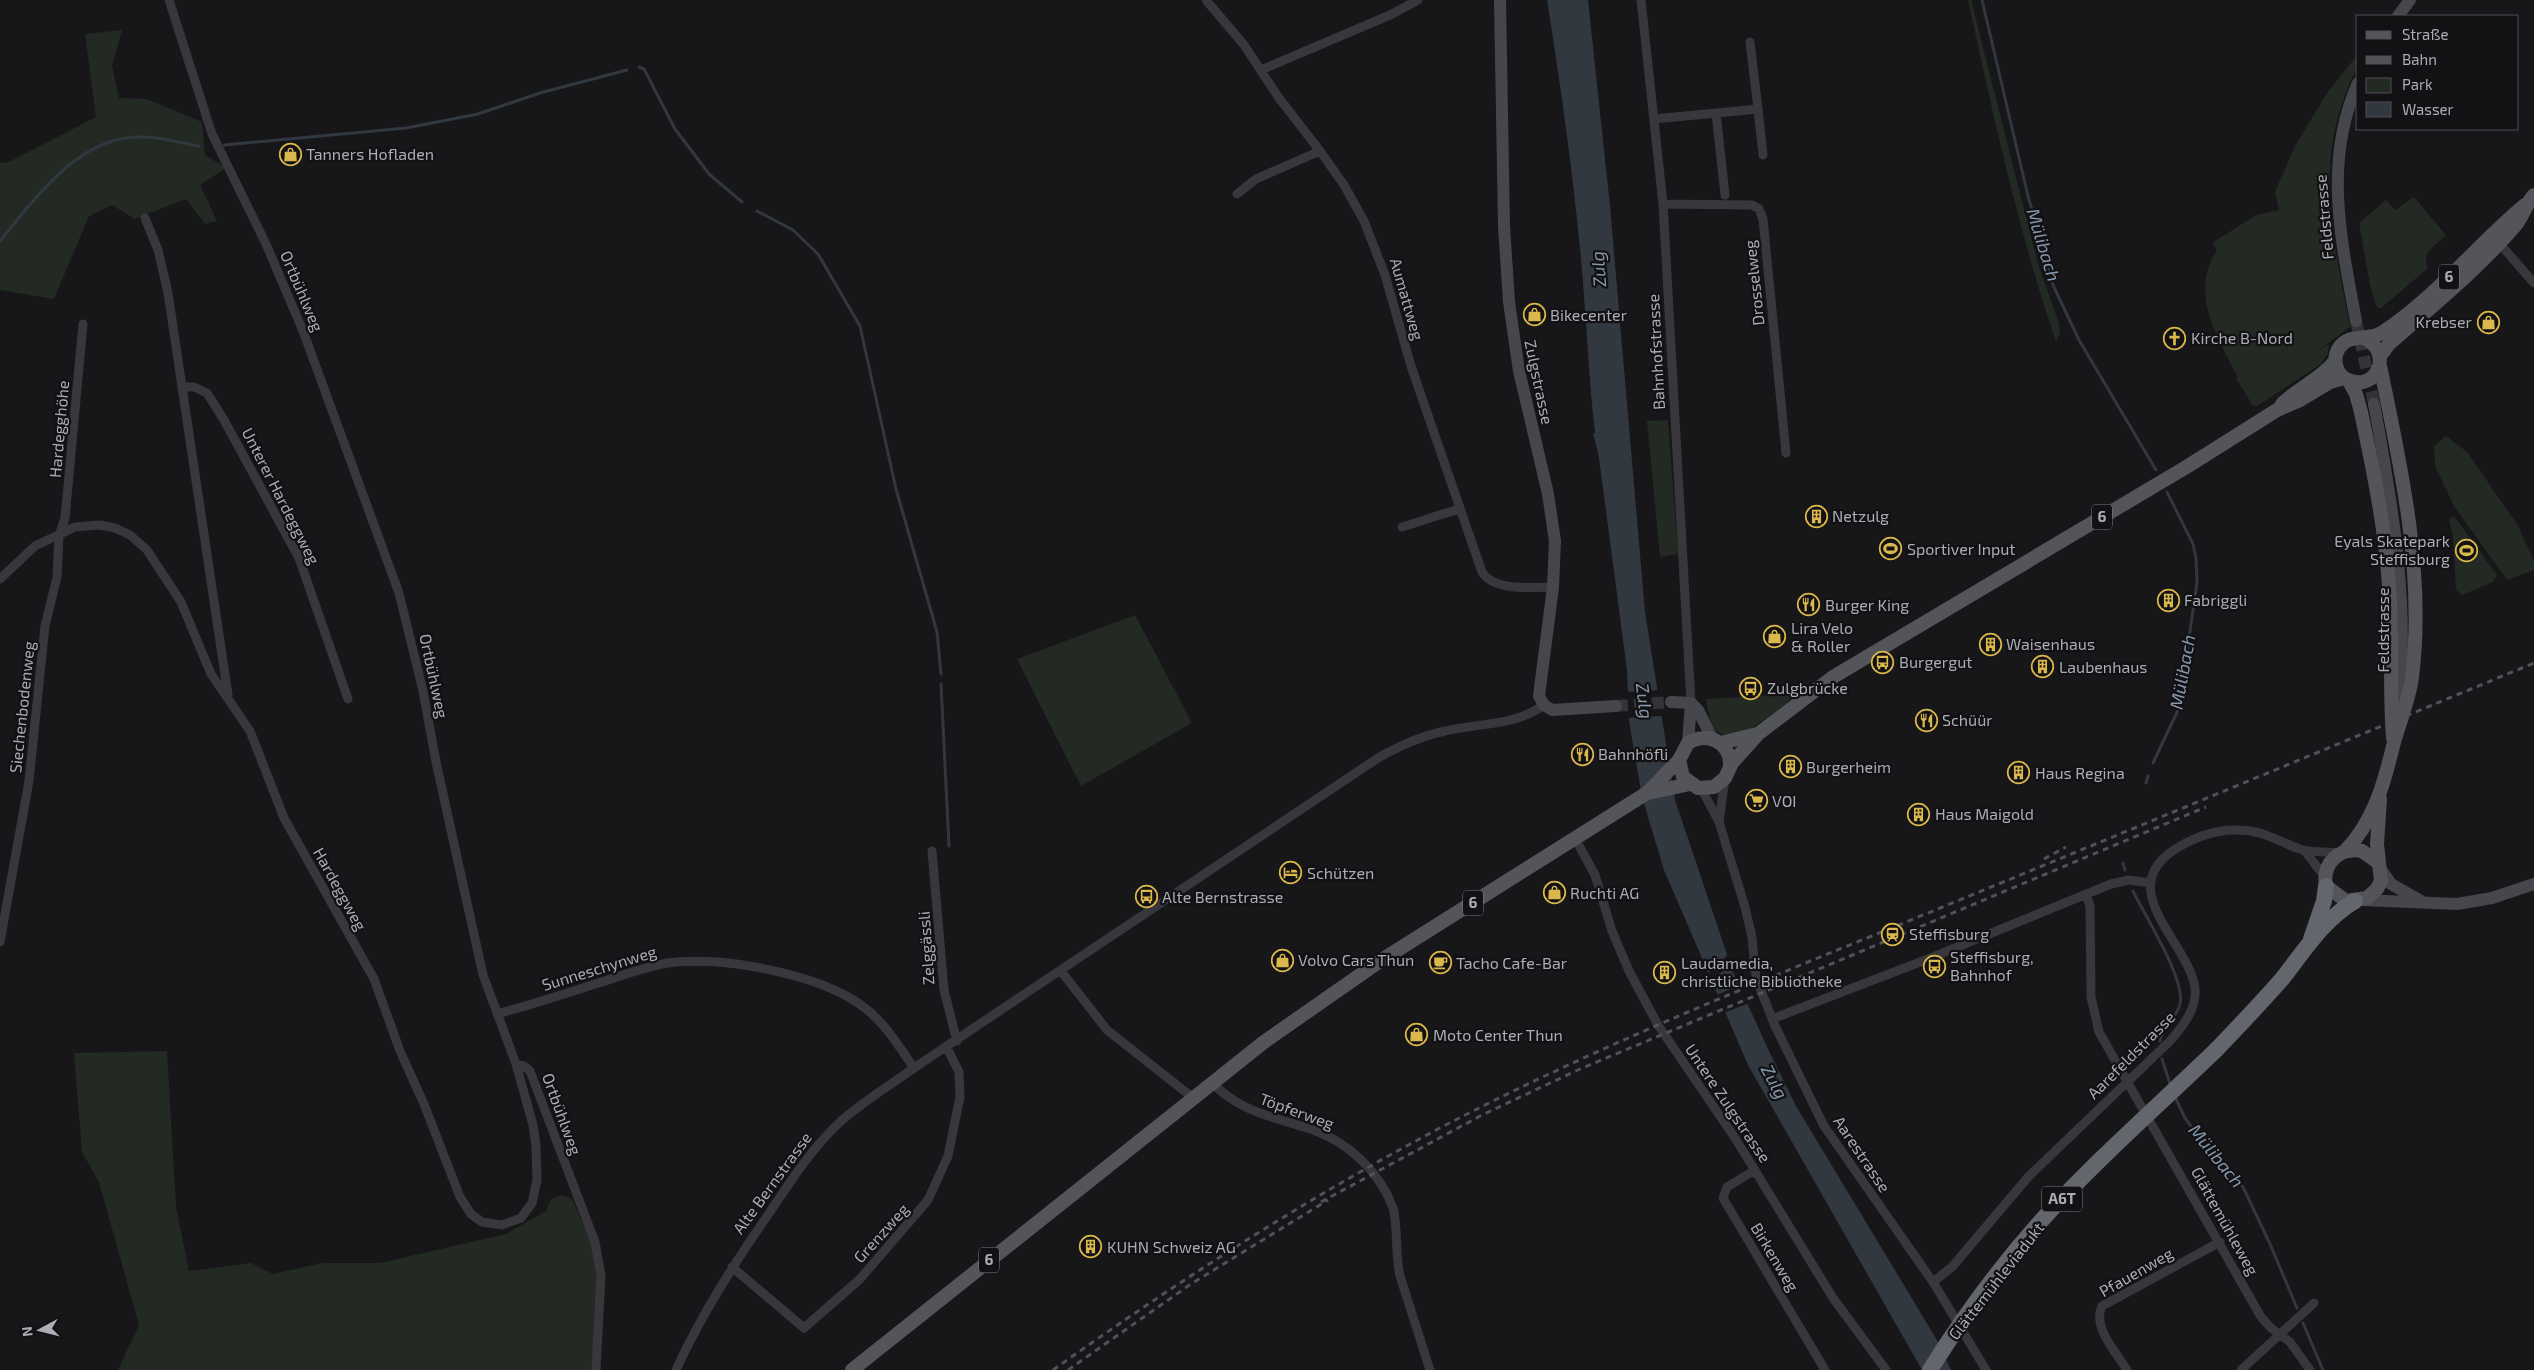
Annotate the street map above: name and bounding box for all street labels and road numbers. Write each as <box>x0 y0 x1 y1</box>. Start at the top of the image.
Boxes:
street label: Feldstrasse <box>2310 174 2337 260</box>
street label: Drosselweg <box>1740 239 1767 327</box>
street label: Ortbühlweg <box>277 248 328 334</box>
street label: Aumattweg <box>1387 256 1428 342</box>
road number: 6 <box>2439 264 2459 290</box>
street label: Bahnhofstrasse <box>1643 294 1668 410</box>
street label: Zulgstrasse <box>1521 338 1558 426</box>
street label: Hardegghöhe <box>45 380 72 478</box>
street label: Unterer Hardeggweg <box>239 424 324 567</box>
road number: 6 <box>2092 504 2112 530</box>
street label: Feldstrasse <box>2373 587 2392 673</box>
street label: Ortbühlweg <box>416 632 453 720</box>
street label: Siechenbodenweg <box>5 640 38 774</box>
street label: Hardeggweg <box>310 844 371 934</box>
road number: 6 <box>1463 890 1483 916</box>
street label: Zelggässli <box>913 911 938 986</box>
street label: Sunneschynweg <box>539 941 659 994</box>
street label: Aarefeldstrasse <box>2083 1007 2178 1102</box>
street label: Untere Zulgstrasse <box>1682 1040 1775 1166</box>
street label: Ortbühlweg <box>539 1070 586 1158</box>
street label: Töpferweg <box>1258 1088 1337 1133</box>
street label: Aarestrasse <box>1830 1112 1895 1195</box>
street label: Alte Bernstrasse <box>728 1128 815 1237</box>
street label: Glättemühleweg <box>2188 1163 2263 1278</box>
road number: A6T <box>2042 1186 2082 1212</box>
street label: Grenzweg <box>849 1199 912 1266</box>
street label: Glättemühleviadukt <box>1944 1218 2047 1343</box>
street label: Birkenweg <box>1748 1219 1803 1295</box>
street label: Pfauenweg <box>2096 1243 2176 1300</box>
road number: 6 <box>979 1248 999 1272</box>

